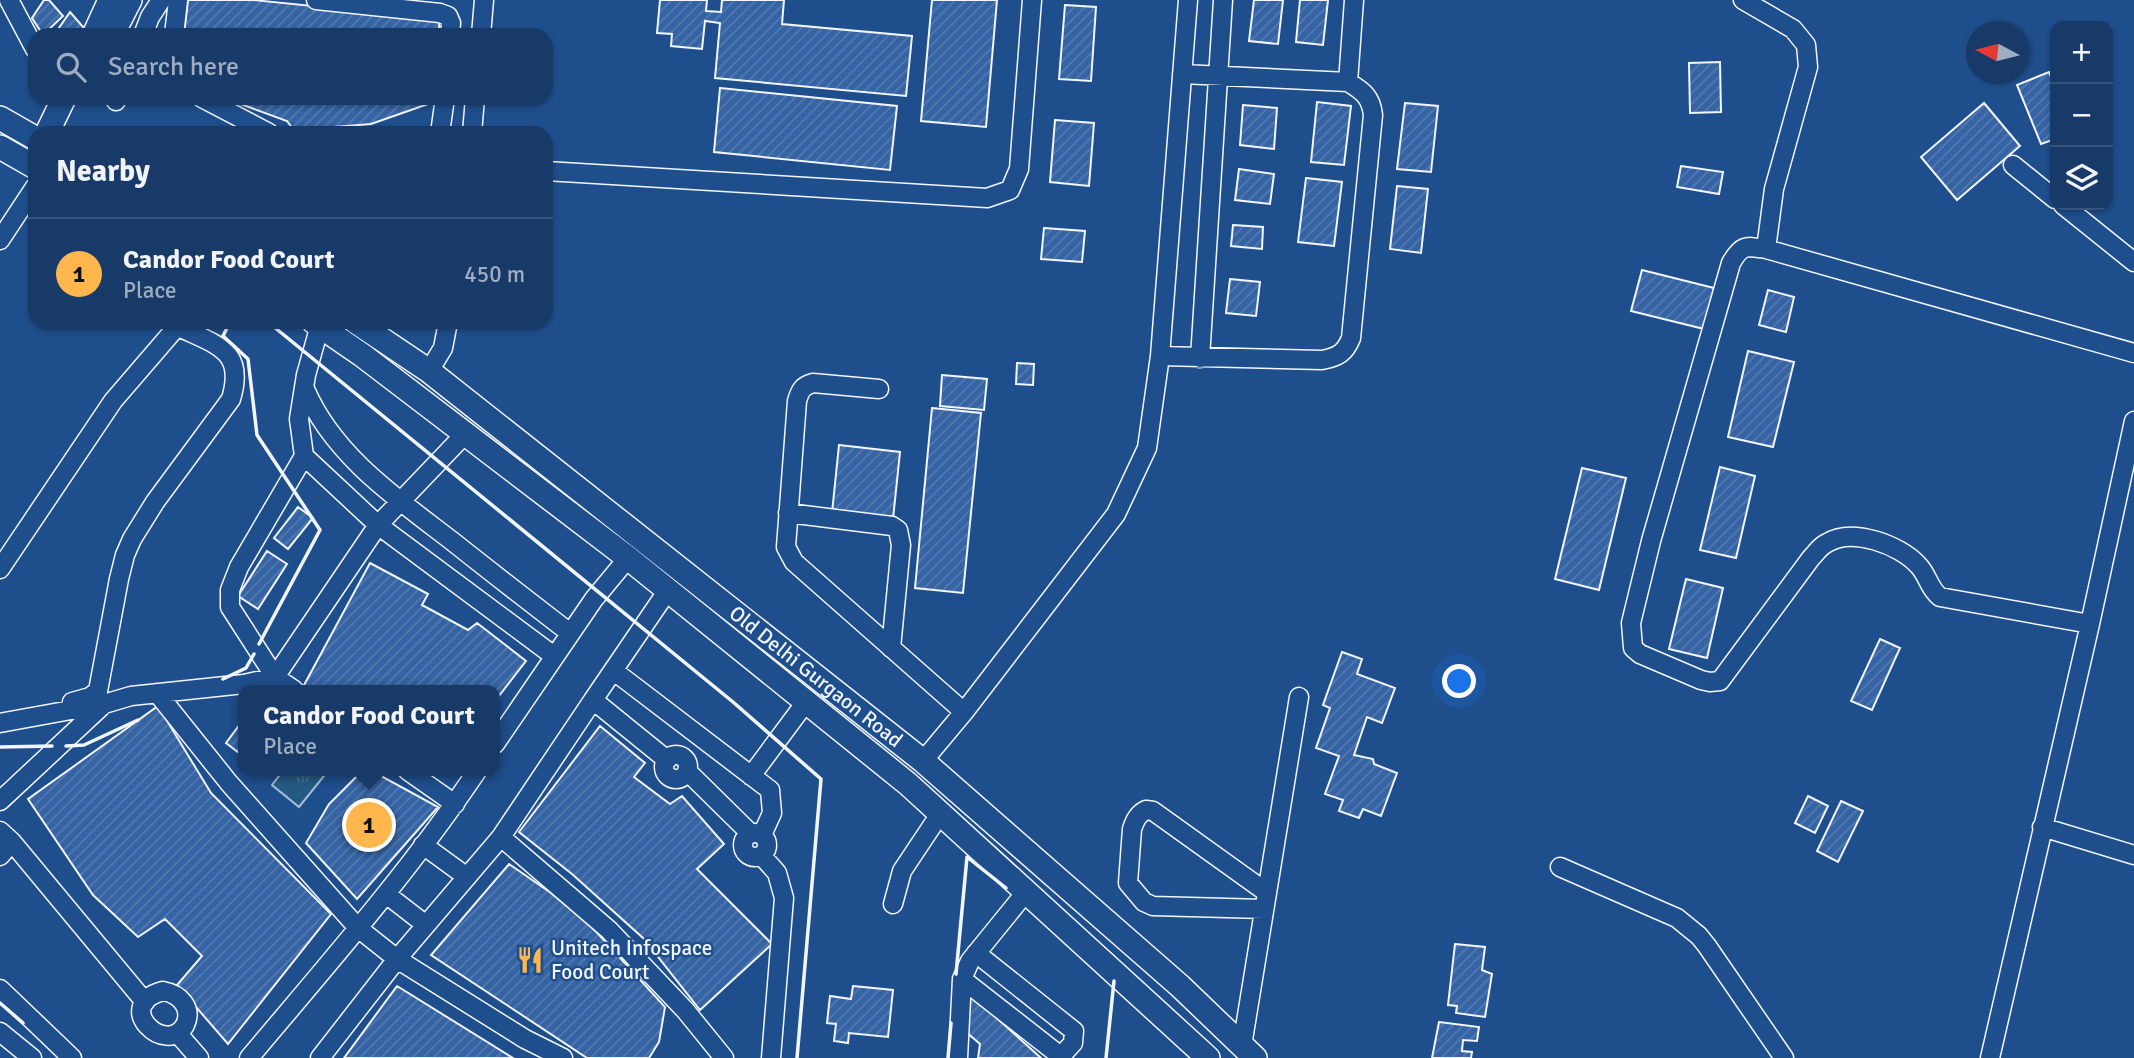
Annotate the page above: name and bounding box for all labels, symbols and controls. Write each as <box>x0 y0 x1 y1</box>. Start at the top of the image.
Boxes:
north arrow <box>1966 21 2029 84</box>
map controls <box>2050 21 2113 210</box>
button: + <box>2050 21 2113 84</box>
search box <box>28 28 553 105</box>
icon: search <box>52 48 90 86</box>
text: Search here <box>108 51 239 83</box>
button: − <box>2050 84 2113 147</box>
button: layers <box>2050 147 2113 210</box>
text: Nearby <box>56 153 150 190</box>
text: Candor Food Court <box>123 244 334 276</box>
text: 1 <box>73 260 85 289</box>
text: 450 m <box>464 260 525 289</box>
text: Place <box>123 276 177 305</box>
street label: Old Delhi Gurgaon Road <box>724 600 908 753</box>
your location <box>1442 664 1476 698</box>
popup <box>238 685 500 776</box>
text: Candor Food Court <box>263 700 475 732</box>
text: Place <box>263 732 317 761</box>
pin: 1 <box>346 799 392 851</box>
place label: Unitech Infospace Food Court <box>551 935 712 985</box>
restaurant icon: Unitech Infospace Food Court <box>515 945 545 975</box>

